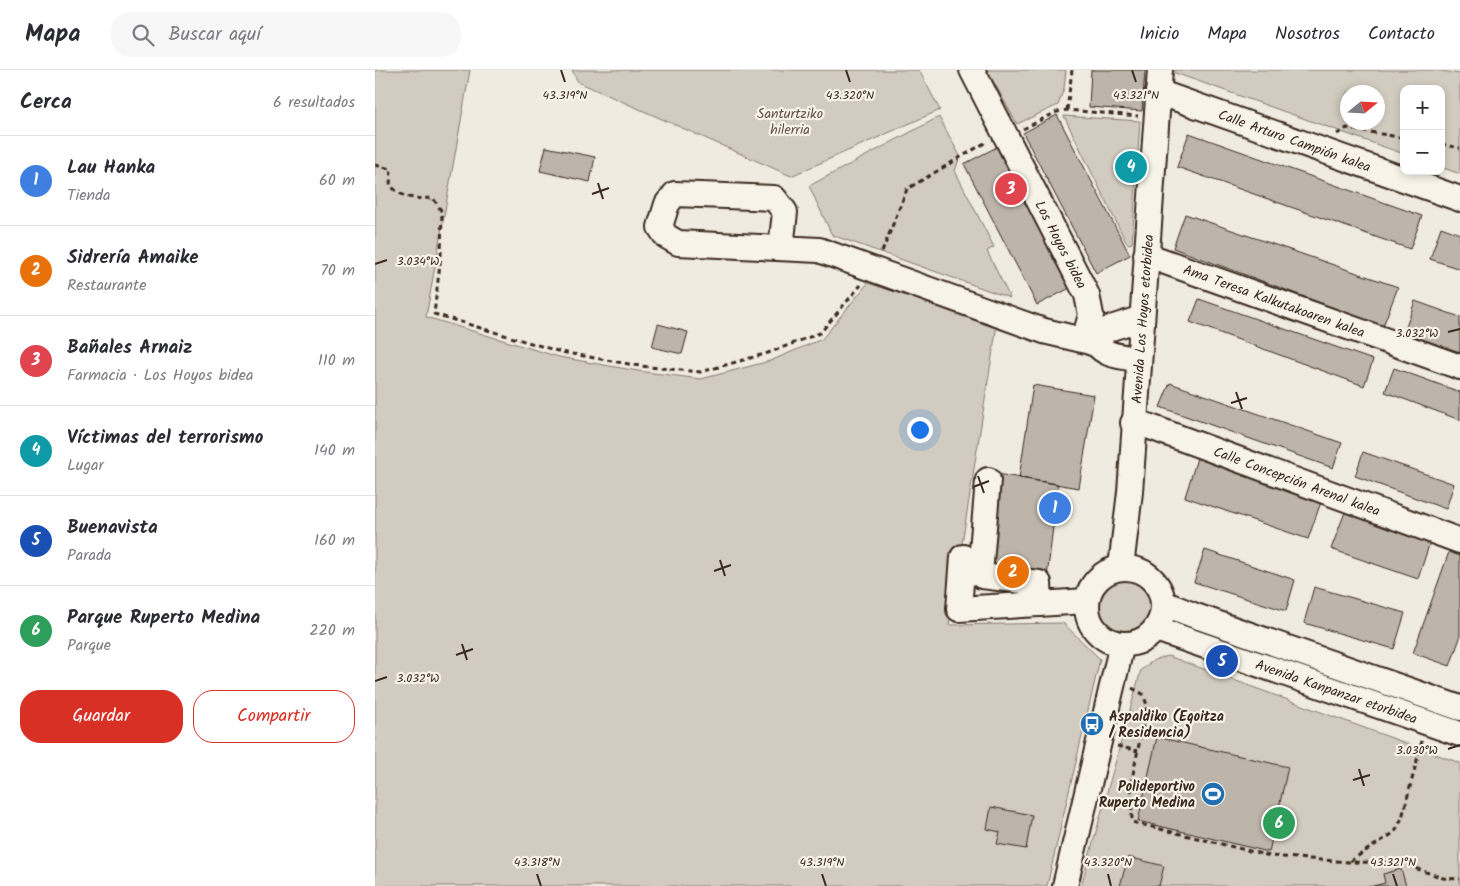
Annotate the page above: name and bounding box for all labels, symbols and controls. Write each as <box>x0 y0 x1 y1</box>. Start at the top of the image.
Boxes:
search box <box>111 12 461 57</box>
text: Mapa <box>25 15 81 54</box>
text: Buscar aquí <box>169 20 261 50</box>
text: Inicio <box>1139 20 1179 49</box>
text: Mapa <box>1207 20 1247 49</box>
text: Nosotros <box>1275 20 1340 49</box>
text: Contacto <box>1368 20 1435 49</box>
icon: search <box>129 21 157 49</box>
north arrow <box>1340 85 1385 130</box>
map controls <box>1400 85 1445 175</box>
button: + <box>1400 85 1445 130</box>
text: Cerca <box>20 86 72 119</box>
text: 43.319°N <box>543 86 587 105</box>
text: 43.320°N <box>826 86 874 105</box>
text: 43.321°N <box>1113 86 1159 105</box>
text: 6 resultados <box>273 90 355 115</box>
park label: Santurtziko hilerria <box>757 103 823 141</box>
street label: Calle Arturo Campión kalea <box>1215 104 1374 179</box>
button: − <box>1400 130 1445 175</box>
pin: 4 <box>1115 148 1147 186</box>
text: Lau Hanka <box>67 153 155 183</box>
text: 1 <box>34 168 38 193</box>
text: 60 m <box>319 168 355 193</box>
pin: 3 <box>995 170 1027 208</box>
text: Tienda <box>67 183 111 208</box>
street label: Los Hoyos bidea <box>1029 197 1092 293</box>
street label: Avenida Los Hoyos etorbidea <box>1126 234 1160 405</box>
text: Sidrería Amaike <box>67 243 198 273</box>
text: 3.034°W <box>397 252 439 271</box>
text: 2 <box>31 258 41 283</box>
text: 70 m <box>320 258 355 283</box>
street label: Ama Teresa Kalkutakoaren kalea <box>1180 259 1368 344</box>
text: Restaurante <box>67 273 146 298</box>
text: 3.032°W <box>1396 324 1438 343</box>
text: Bañales Arnaiz <box>67 333 192 363</box>
text: 3 <box>32 348 40 373</box>
text: 110 m <box>318 348 355 373</box>
text: Farmacia · Los Hoyos bidea <box>67 363 254 388</box>
your location <box>907 417 933 443</box>
text: Víctimas del terrorismo <box>67 423 263 453</box>
text: 4 <box>32 438 40 463</box>
text: 140 m <box>314 438 355 463</box>
street label: Calle Concepción Arenal kalea <box>1210 441 1383 523</box>
text: Lugar <box>67 453 104 478</box>
pin: 1 <box>1039 489 1071 527</box>
text: Buenavista <box>67 513 158 543</box>
text: 5 <box>32 528 40 553</box>
text: 160 m <box>314 528 355 553</box>
text: Parada <box>67 543 111 568</box>
pin: 2 <box>997 553 1029 591</box>
text: Parque Ruperto Medina <box>67 603 260 633</box>
text: 6 <box>32 618 40 643</box>
text: 220 m <box>309 618 355 643</box>
text: Parque <box>67 633 111 658</box>
pin: 5 <box>1206 642 1238 680</box>
street label: Avenida Kanpanzar etorbidea <box>1252 654 1420 730</box>
text: 3.032°W <box>397 669 439 688</box>
button: Guardar <box>20 690 183 743</box>
button: Compartir <box>193 690 355 743</box>
place label: Aspaldiko (Egoitza / Residencia) <box>1108 706 1224 744</box>
bus stop icon: Aspaldiko (Egoitza / Residencia) <box>1079 711 1105 737</box>
text: 3.030°W <box>1396 741 1438 760</box>
place label: Polideportivo Ruperto Medina <box>1099 776 1196 814</box>
sports icon: Polideportivo Ruperto Medina <box>1200 781 1226 807</box>
pin: 6 <box>1263 804 1295 842</box>
text: 43.318°N <box>514 853 560 872</box>
text: 43.319°N <box>800 853 844 872</box>
text: 43.320°N <box>1084 853 1132 872</box>
text: 43.321°N <box>1370 853 1416 872</box>

